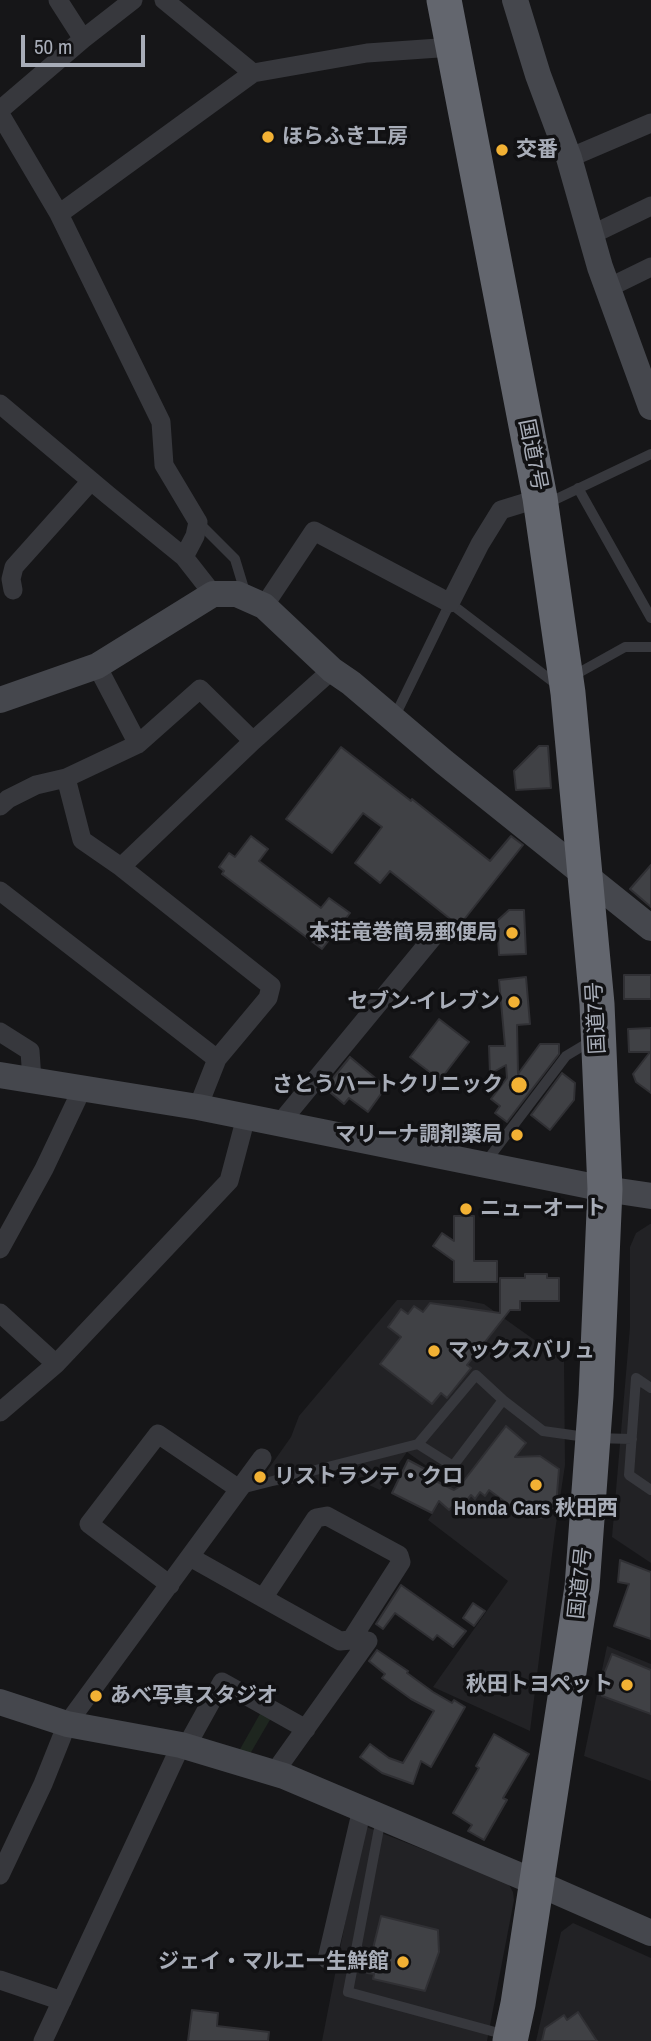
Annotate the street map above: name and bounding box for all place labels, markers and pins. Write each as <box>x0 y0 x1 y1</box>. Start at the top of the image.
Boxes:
place label: ほらふき工房 <box>282 124 408 150</box>
marker: ほらふき工房 <box>260 129 276 145</box>
place label: 交番 <box>516 137 558 163</box>
marker: 交番 <box>494 142 510 158</box>
place label: 本荘竜巻簡易郵便局 <box>309 920 498 946</box>
marker: 本荘竜巻簡易郵便局 <box>504 925 520 941</box>
place label: セブン-イレブン <box>347 989 500 1015</box>
marker: セブン-イレブン <box>506 994 522 1010</box>
place label: さとうハートクリニック <box>272 1072 503 1098</box>
marker: さとうハートクリニック <box>509 1075 529 1095</box>
place label: マリーナ調剤薬局 <box>335 1122 503 1148</box>
marker: マリーナ調剤薬局 <box>509 1127 525 1143</box>
place label: ニューオート <box>480 1196 606 1222</box>
marker: ニューオート <box>458 1201 474 1217</box>
place label: マックスバリュ <box>448 1338 595 1364</box>
marker: マックスバリュ <box>426 1343 442 1359</box>
place label: リストランテ・クロ <box>274 1464 463 1490</box>
marker: リストランテ・クロ <box>252 1469 268 1485</box>
marker: Honda Cars 秋田西 <box>528 1477 544 1493</box>
place label: Honda Cars 秋田西 <box>454 1496 618 1522</box>
place label: 秋田トヨペット <box>466 1672 613 1698</box>
marker: 秋田トヨペット <box>619 1677 635 1693</box>
place label: あべ写真スタジオ <box>110 1683 278 1709</box>
marker: あべ写真スタジオ <box>88 1688 104 1704</box>
place label: ジェイ・マルエー生鮮館 <box>158 1949 389 1975</box>
marker: ジェイ・マルエー生鮮館 <box>395 1954 411 1970</box>

